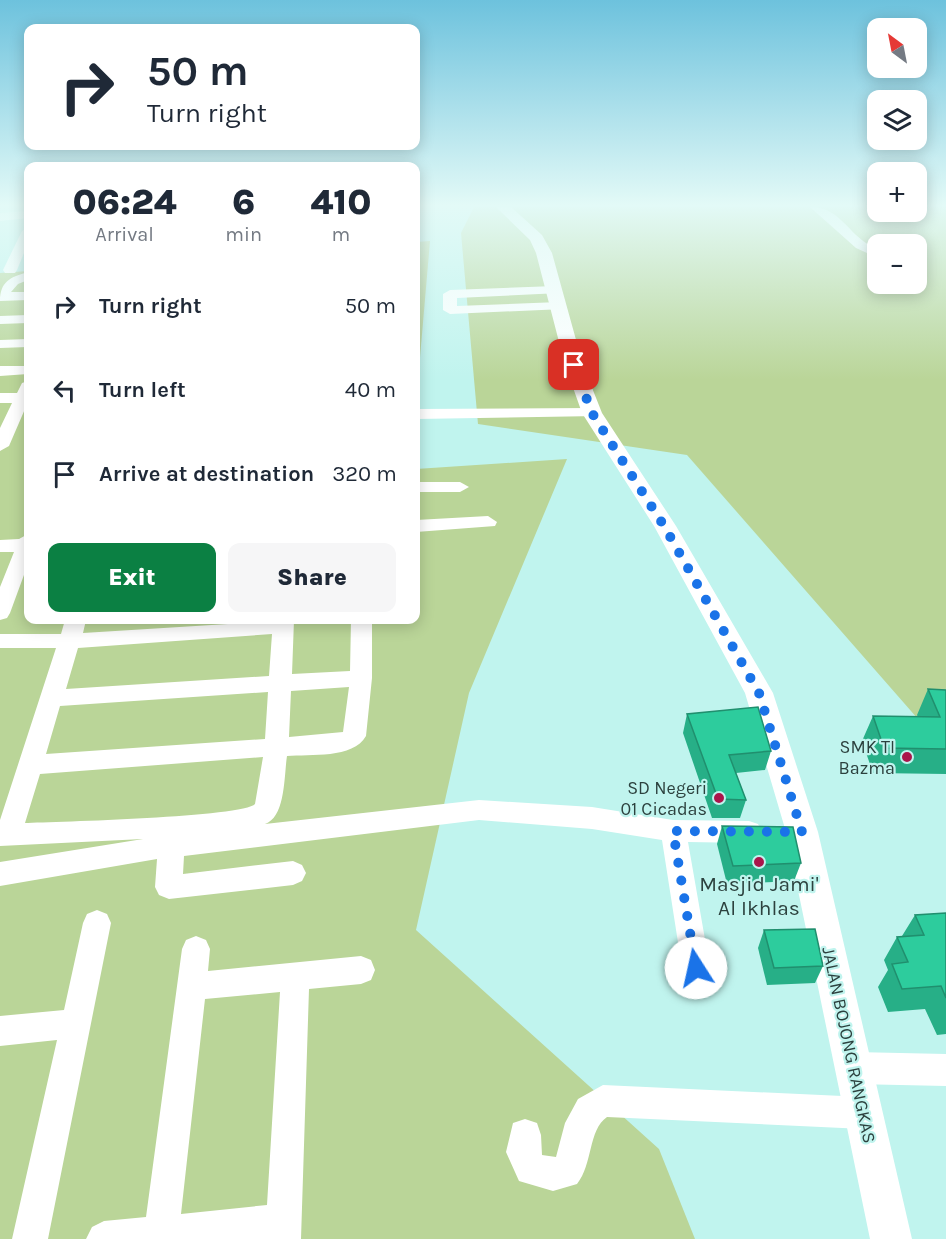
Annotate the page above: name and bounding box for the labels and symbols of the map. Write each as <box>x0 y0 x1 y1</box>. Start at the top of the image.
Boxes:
north arrow <box>867 18 927 78</box>
pin <box>548 339 599 390</box>
place label: SMK TI Bazma <box>839 736 895 779</box>
marker: SMK TI Bazma <box>900 750 914 764</box>
place label: SD Negeri 01 Cicadas <box>620 777 707 820</box>
marker: SD Negeri 01 Cicadas <box>712 791 726 805</box>
marker: Masjid Jami' Al Ikhlas <box>752 855 766 869</box>
place label: Masjid Jami' Al Ikhlas <box>699 872 819 920</box>
position arrow <box>664 936 728 1000</box>
street label: JALAN BOJONG RANGKAS <box>817 945 881 1145</box>

